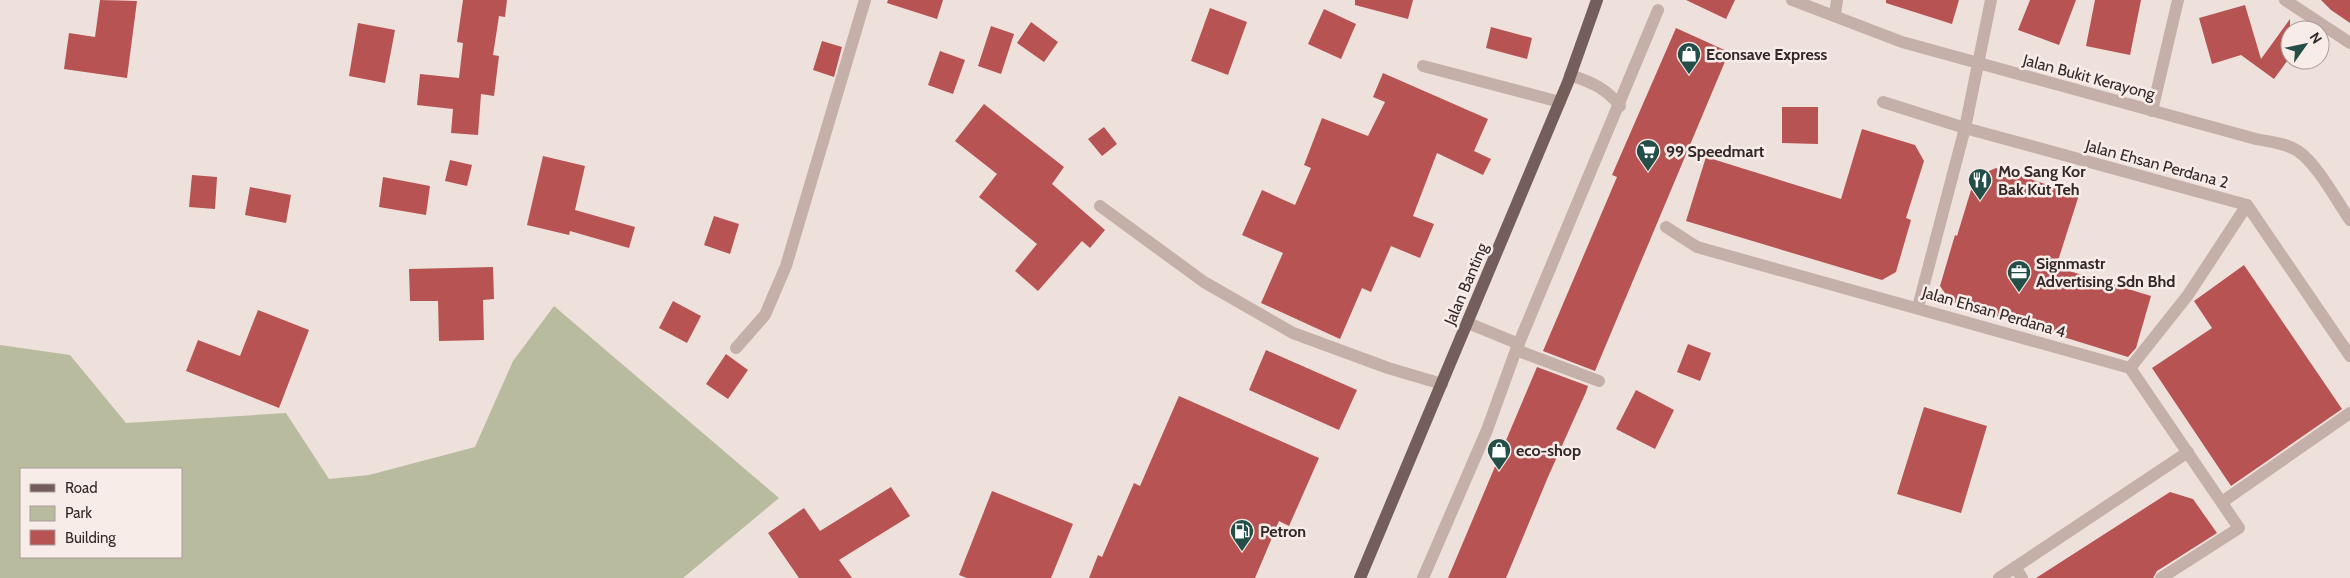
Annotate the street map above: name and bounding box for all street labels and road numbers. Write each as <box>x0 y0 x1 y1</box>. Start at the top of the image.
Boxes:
street label: Jalan Bukit Kerayong <box>2020 50 2158 104</box>
street label: Jalan Ehsan Perdana 2 <box>2083 136 2231 192</box>
street label: Jalan Banting <box>1440 239 1492 329</box>
street label: Jalan Ehsan Perdana 4 <box>1919 282 2068 342</box>

